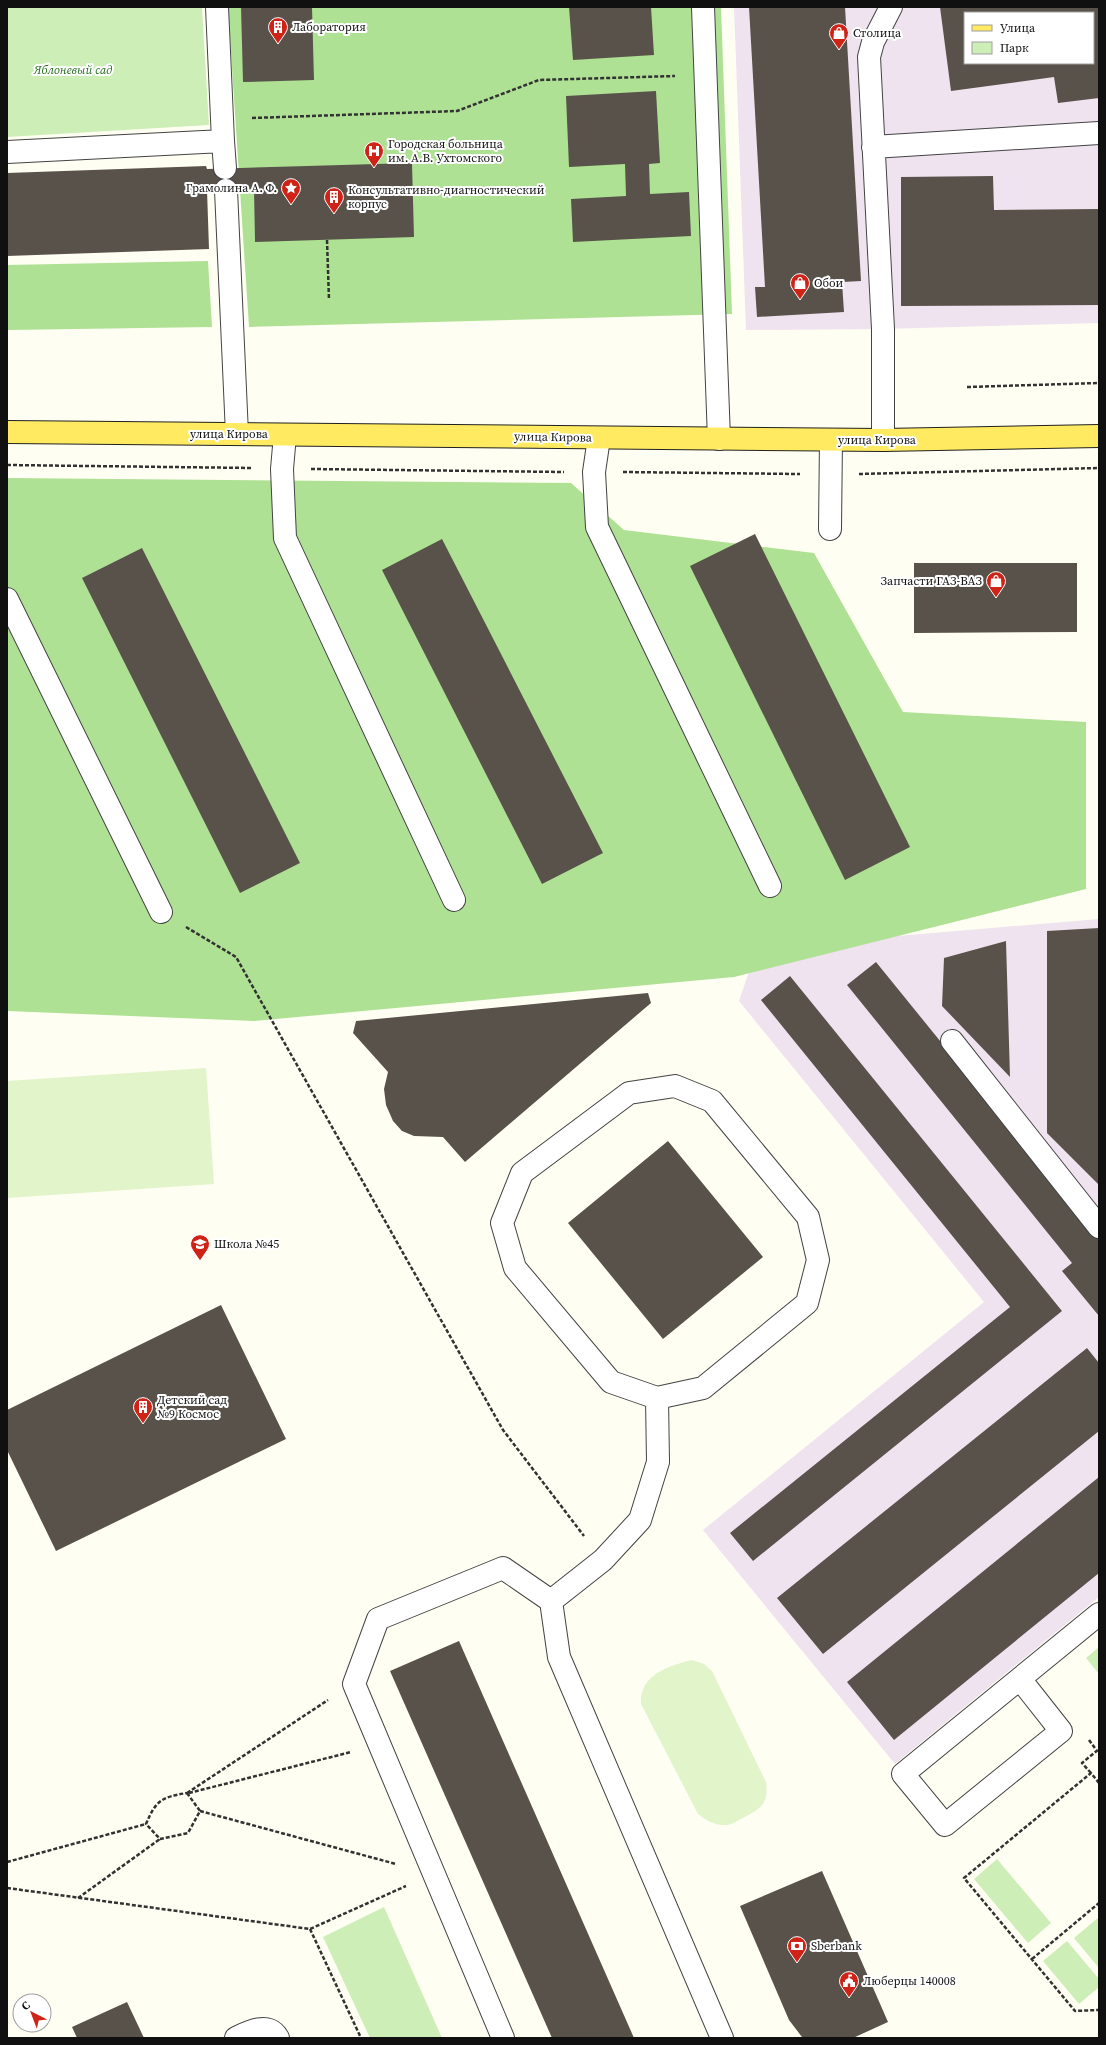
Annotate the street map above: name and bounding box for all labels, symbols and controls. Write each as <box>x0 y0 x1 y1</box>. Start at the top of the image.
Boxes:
legend <box>964 12 1094 64</box>
building icon: Лаборатория <box>267 16 289 44</box>
place label: Лаборатория <box>292 19 366 35</box>
text: Улица <box>1000 20 1036 36</box>
shop icon: Столица <box>828 22 850 50</box>
place label: Столица <box>853 25 902 41</box>
text: Парк <box>1000 40 1029 56</box>
park label: Яблоневый сад <box>33 62 112 78</box>
place label: Городская больница им. А.В. Ухтомского <box>388 136 504 166</box>
hospital icon: Городская больница им. А.В. Ухтомского <box>363 140 385 168</box>
place icon: Грамолина А. Ф. <box>280 177 302 205</box>
place label: Грамолина А. Ф. <box>186 180 277 196</box>
place label: Консультативно-диагностический корпус <box>348 182 545 212</box>
building icon: Консультативно-диагностический корпус <box>323 186 345 214</box>
shop icon: Обои <box>789 272 811 300</box>
place label: Обои <box>814 275 844 291</box>
street label: улица Кирова <box>190 426 269 442</box>
street label: улица Кирова <box>514 428 593 446</box>
street label: улица Кирова <box>838 432 917 448</box>
shop icon: Запчасти ГАЗ-ВАЗ <box>985 570 1007 598</box>
place label: Запчасти ГАЗ-ВАЗ <box>881 573 982 589</box>
school or university icon: Школа №45 <box>189 1233 211 1261</box>
place label: Школа №45 <box>214 1236 279 1252</box>
place label: Детский сад №9 Космос <box>157 1392 227 1422</box>
building icon: Детский сад №9 Космос <box>132 1396 154 1424</box>
bank icon: Sberbank <box>786 1935 808 1963</box>
place label: Sberbank <box>811 1938 862 1954</box>
public building icon: Люберцы 140008 <box>838 1970 860 1998</box>
place label: Люберцы 140008 <box>863 1973 956 1989</box>
north arrow <box>12 1993 52 2033</box>
text: С <box>18 1998 33 2014</box>

